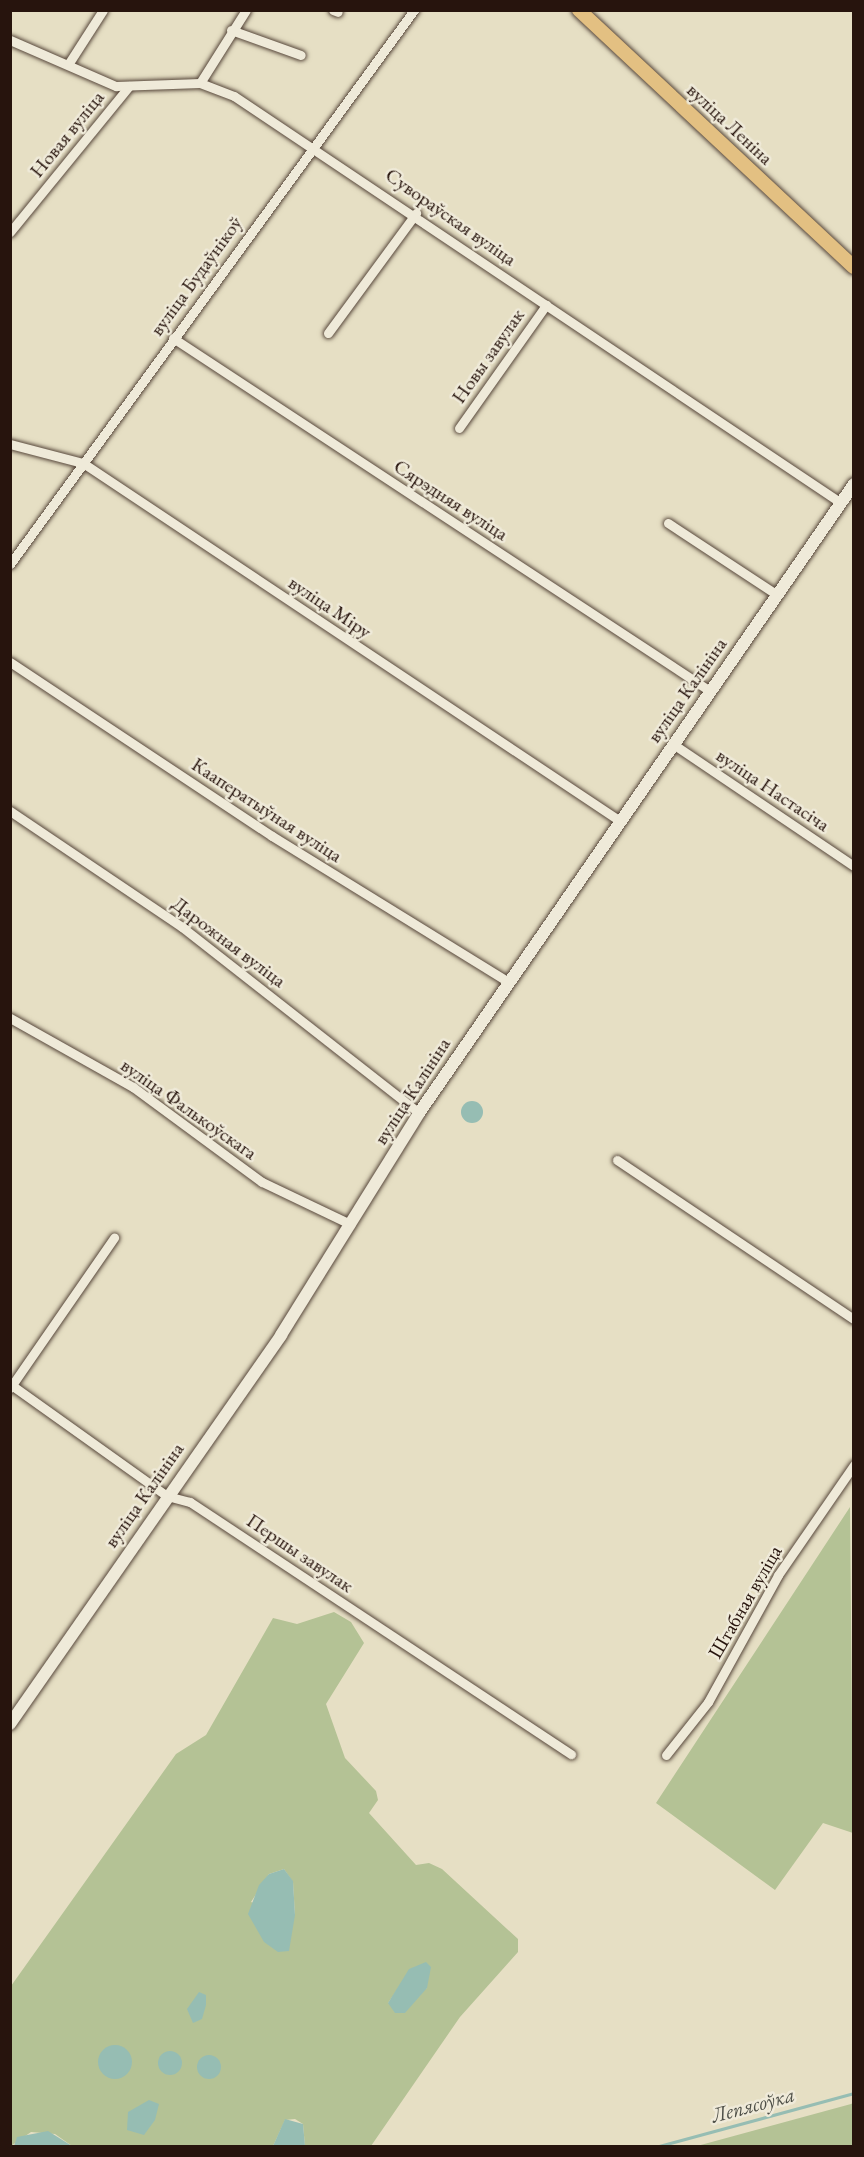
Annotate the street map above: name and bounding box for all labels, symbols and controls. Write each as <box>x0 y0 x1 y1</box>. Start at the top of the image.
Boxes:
street label: вуліца Леніна <box>682 78 778 170</box>
street label: Новая вуліца <box>25 86 109 182</box>
street label: Сувораўская вуліца <box>381 163 521 271</box>
street label: вуліца Будаўнікоў <box>145 212 247 340</box>
street label: Новы завулак <box>447 304 529 408</box>
street label: Сярэдняя вуліца <box>389 454 513 546</box>
street label: вуліца Міру <box>284 571 376 643</box>
street label: вуліца Калініна <box>642 633 732 747</box>
street label: вуліца Настасіча <box>712 743 834 837</box>
street label: Кааператыўная вуліца <box>187 752 347 868</box>
street label: Дарожная вуліца <box>167 891 291 993</box>
street label: вуліца Калініна <box>369 1033 455 1149</box>
street label: вуліца Фалькоўскага <box>116 1053 262 1165</box>
street label: вуліца Калініна <box>99 1438 189 1552</box>
street label: Першы завулак <box>242 1508 358 1598</box>
street label: Штабная вуліца <box>703 1541 787 1663</box>
water label: Лепясоўка <box>709 2082 797 2128</box>

